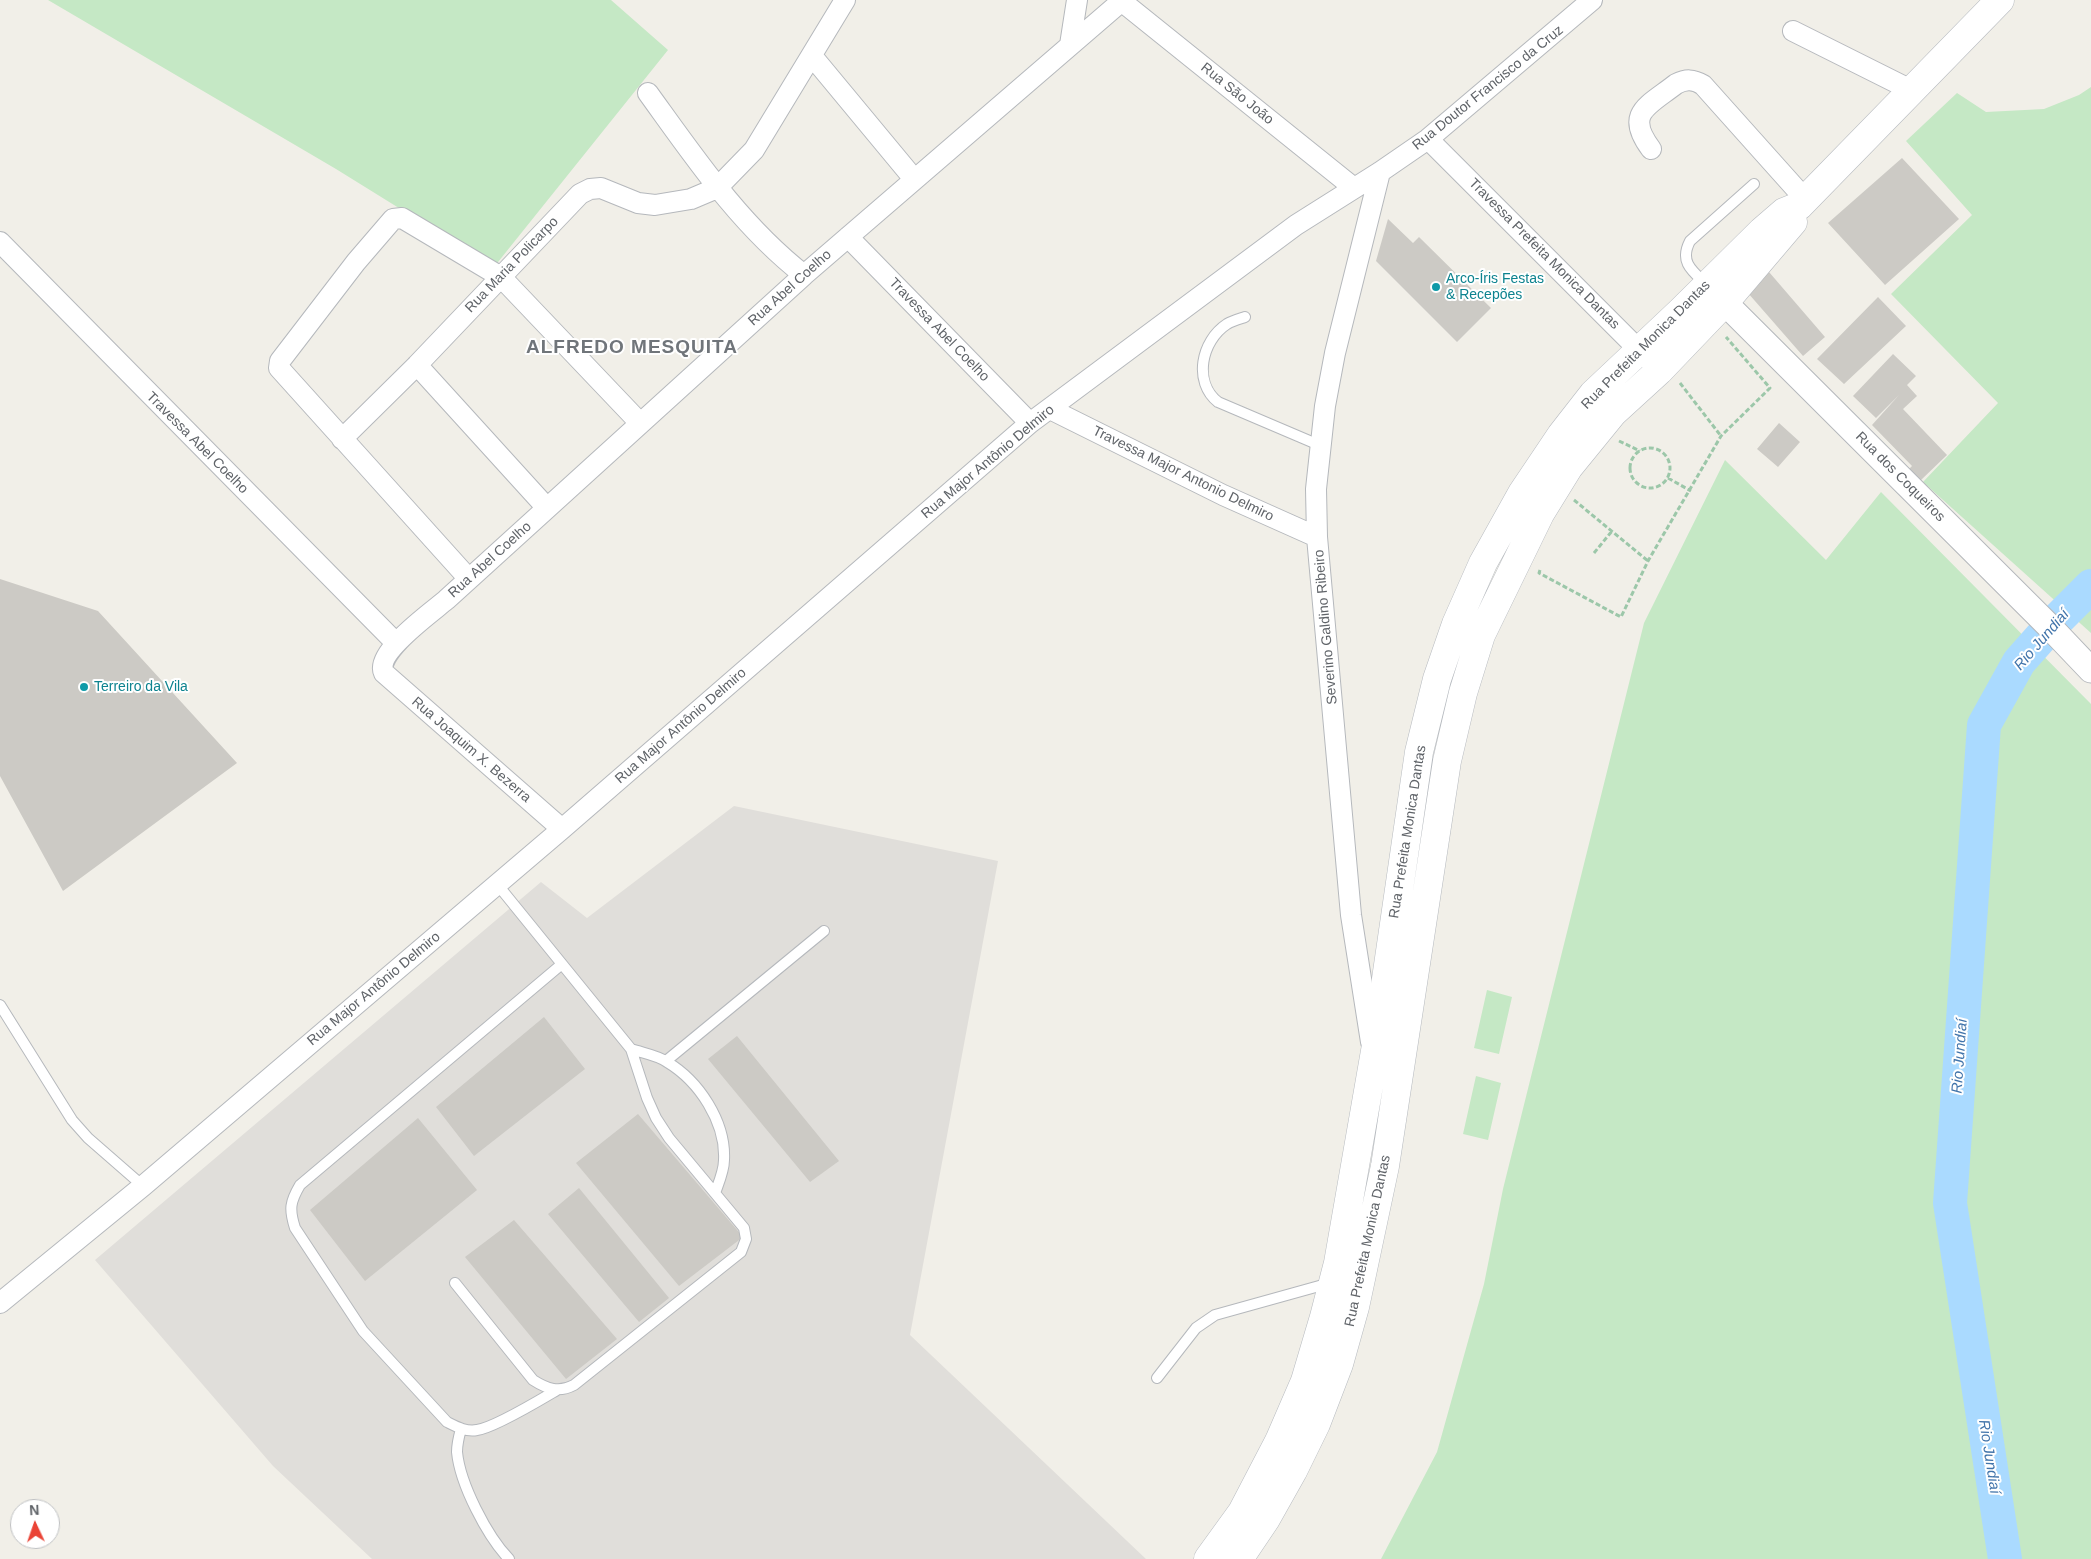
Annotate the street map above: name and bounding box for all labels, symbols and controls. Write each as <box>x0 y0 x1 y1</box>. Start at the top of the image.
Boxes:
street label: Rua Doutor Francisco da Cruz <box>1409 22 1567 154</box>
street label: Rua São João <box>1197 60 1277 128</box>
street label: Travessa Prefeita Monica Dantas <box>1465 175 1623 333</box>
street label: Rua Maria Policarpo <box>462 214 562 316</box>
street label: Rua Abel Coelho <box>745 246 835 330</box>
place label: Arco-Íris Festas & Recepões <box>1446 271 1544 304</box>
street label: Travessa Abel Coelho <box>885 275 993 385</box>
street label: Rua Prefeita Monica Dantas <box>1578 277 1714 413</box>
marker: Arco-Íris Festas & Recepões <box>1430 281 1442 293</box>
district label: ALFREDO MESQUITA <box>524 337 740 359</box>
street label: Travessa Abel Coelho <box>143 389 251 497</box>
street label: Rua Major Antônio Delmiro <box>918 402 1058 522</box>
street label: Travessa Major Antonio Delmiro <box>1090 423 1276 525</box>
street label: Rua dos Coqueiros <box>1852 429 1948 525</box>
street label: Rua Abel Coelho <box>445 518 535 602</box>
street label: Severino Galdino Ribeiro <box>1311 549 1341 705</box>
water label: Rio Jundiaí <box>2011 606 2073 674</box>
street label: Rua Major Antônio Delmiro <box>612 665 750 787</box>
place label: Terreiro da Vila <box>94 679 188 695</box>
marker: Terreiro da Vila <box>78 681 90 693</box>
street label: Rua Joaquim X. Bezerra <box>408 694 534 806</box>
street label: Rua Prefeita Monica Dantas <box>1386 744 1430 920</box>
street label: Rua Major Antônio Delmiro <box>304 929 444 1049</box>
water label: Rio Jundiaí <box>1948 1018 1972 1094</box>
street label: Rua Prefeita Monica Dantas <box>1342 1154 1394 1328</box>
water label: Rio Jundiaí <box>1974 1419 2004 1495</box>
north arrow <box>10 1499 60 1549</box>
text: N <box>29 1502 40 1518</box>

